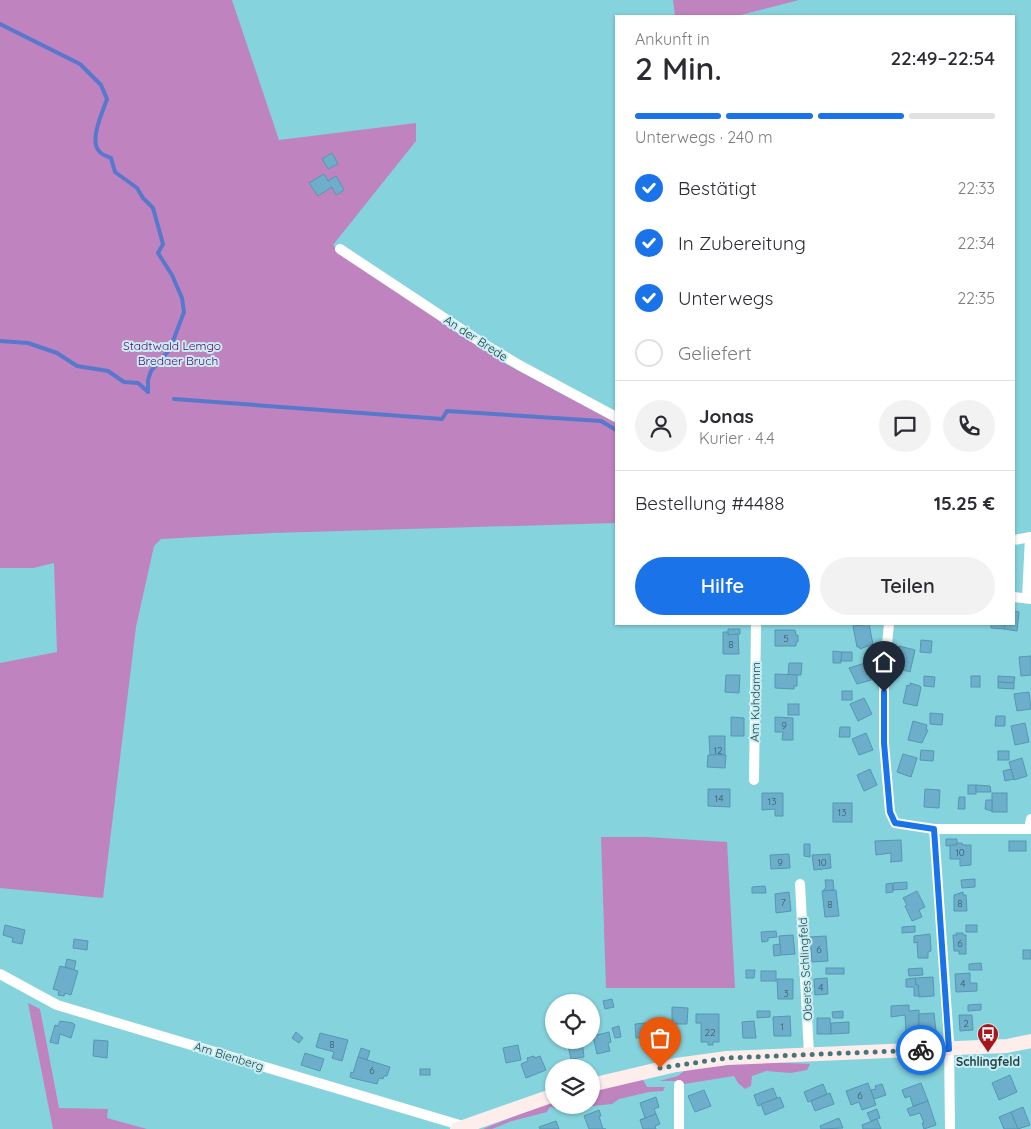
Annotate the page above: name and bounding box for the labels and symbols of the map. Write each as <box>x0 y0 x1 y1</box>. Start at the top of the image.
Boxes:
street label: An der Brede <box>441 312 511 364</box>
park label: Stadtwald Lemgo <box>123 338 221 353</box>
park label: Bredaer Bruch <box>138 353 218 368</box>
house number: 5 <box>783 632 789 645</box>
house number: 8 <box>728 638 734 651</box>
pin <box>863 641 905 692</box>
street label: Am Kuhdamm <box>747 662 763 742</box>
house number: 9 <box>781 719 787 732</box>
house number: 12 <box>713 744 723 757</box>
house number: 14 <box>715 792 723 805</box>
house number: 13 <box>768 795 776 808</box>
house number: 13 <box>838 806 846 819</box>
house number: 10 <box>955 846 965 859</box>
house number: 9 <box>777 856 783 869</box>
house number: 10 <box>817 856 827 869</box>
house number: 7 <box>780 896 786 909</box>
house number: 8 <box>957 897 963 910</box>
house number: 8 <box>827 898 833 911</box>
street label: Oberes Schlingfeld <box>795 917 815 1021</box>
house number: 6 <box>957 937 963 950</box>
house number: 6 <box>816 943 822 956</box>
house number: 4 <box>960 977 966 990</box>
house number: 4 <box>818 981 824 994</box>
house number: 3 <box>783 987 789 1000</box>
pin <box>639 1017 681 1068</box>
house number: 2 <box>963 1017 969 1030</box>
house number: 1 <box>780 1020 784 1033</box>
bus stop icon: Schlingfeld <box>976 1022 1000 1053</box>
courier <box>896 1025 946 1075</box>
house number: 22 <box>704 1026 716 1039</box>
street label: Am Bienberg <box>192 1038 266 1074</box>
house number: 8 <box>329 1038 335 1051</box>
place label: Schlingfeld <box>956 1054 1020 1069</box>
house number: 6 <box>369 1064 375 1077</box>
house number: 6 <box>857 1089 863 1102</box>

